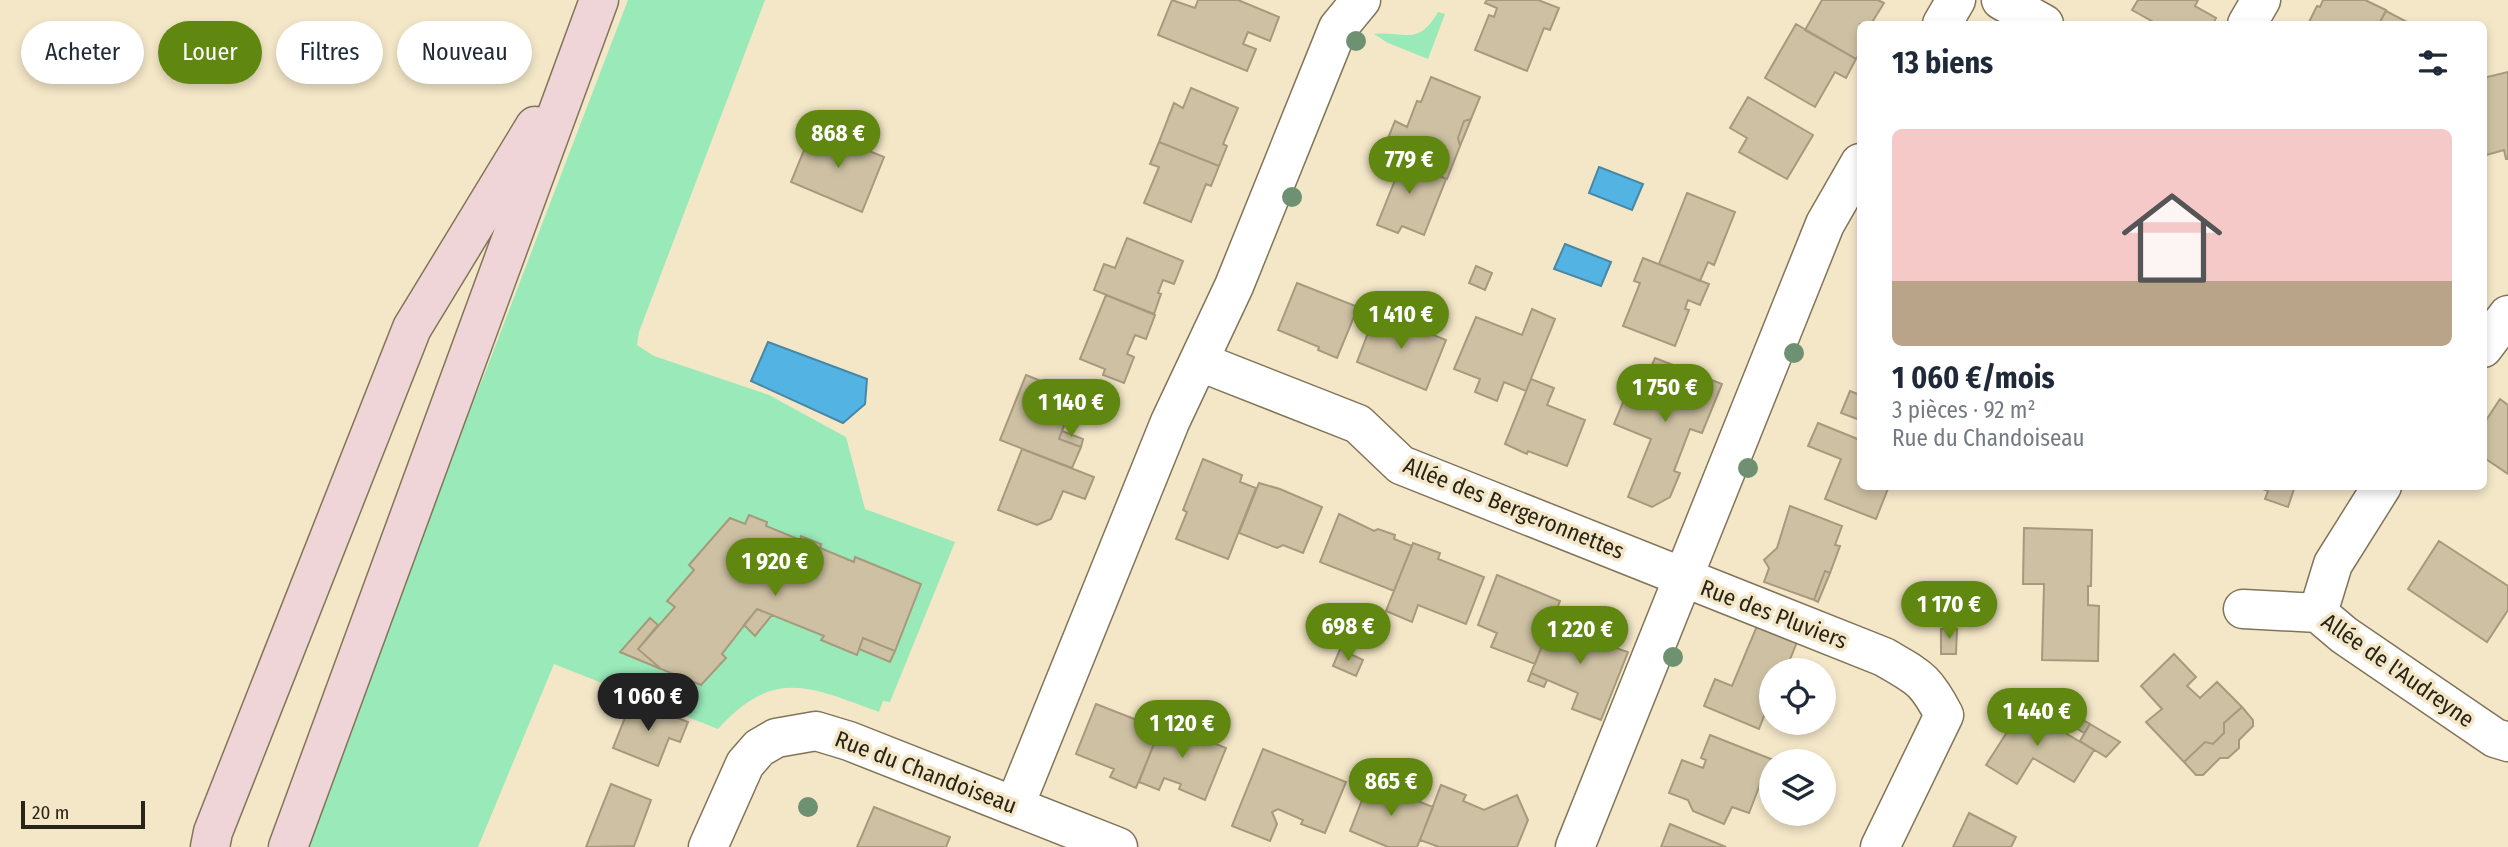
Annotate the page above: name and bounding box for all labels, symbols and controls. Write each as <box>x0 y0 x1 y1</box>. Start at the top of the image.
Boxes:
chip: Acheter <box>21 21 144 84</box>
chip: Louer <box>158 21 262 84</box>
chip: Filtres <box>276 21 383 84</box>
chip: Nouveau <box>397 21 532 84</box>
icon: filters <box>2414 44 2452 82</box>
text: 13 biens <box>1892 45 1993 81</box>
pin: 868 € <box>789 110 887 170</box>
text: 868 € <box>811 119 865 147</box>
pin: 779 € <box>1360 136 1458 196</box>
text: 779 € <box>1385 145 1433 173</box>
icon: home <box>2109 175 2235 301</box>
pin: 1 410 € <box>1336 292 1466 351</box>
text: 1 410 € <box>1369 300 1433 328</box>
text: 1 060 €/mois <box>1892 360 2055 396</box>
pin: 1 750 € <box>1600 364 1730 424</box>
text: 1 750 € <box>1632 373 1698 401</box>
pin: 1 140 € <box>1006 380 1136 439</box>
text: 1 140 € <box>1038 388 1104 416</box>
text: 3 pièces · 92 m² <box>1892 396 2036 424</box>
text: Rue du Chandoiseau <box>1892 424 2085 452</box>
street label: Allée des Bergeronnettes <box>1400 451 1629 565</box>
pin: 1 920 € <box>710 538 840 598</box>
text: 1 920 € <box>742 547 808 575</box>
street label: Rue des Pluviers <box>1697 573 1852 655</box>
pin: 1 170 € <box>1884 582 2014 641</box>
text: 1 170 € <box>1917 590 1981 618</box>
pin: 698 € <box>1299 604 1397 663</box>
pin: 1 220 € <box>1515 606 1645 666</box>
street label: Allée de l'Audreyne <box>2316 607 2480 733</box>
text: 698 € <box>1322 612 1374 640</box>
text: 1 220 € <box>1547 615 1613 643</box>
map controls <box>1759 658 1836 826</box>
button: locate <box>1759 658 1836 735</box>
pin: 1 060 € <box>583 674 713 733</box>
text: 1 060 € <box>614 682 682 710</box>
pin: 1 440 € <box>1972 688 2102 748</box>
text: 1 440 € <box>2003 697 2071 725</box>
pin: 1 120 € <box>1117 700 1247 760</box>
text: 1 120 € <box>1150 709 1214 737</box>
street label: Rue du Chandoiseau <box>831 724 1021 820</box>
button: layers <box>1759 749 1836 826</box>
pin: 865 € <box>1342 758 1440 818</box>
text: 865 € <box>1365 767 1417 795</box>
scale bar <box>21 798 145 830</box>
text: 20 m <box>32 801 69 824</box>

